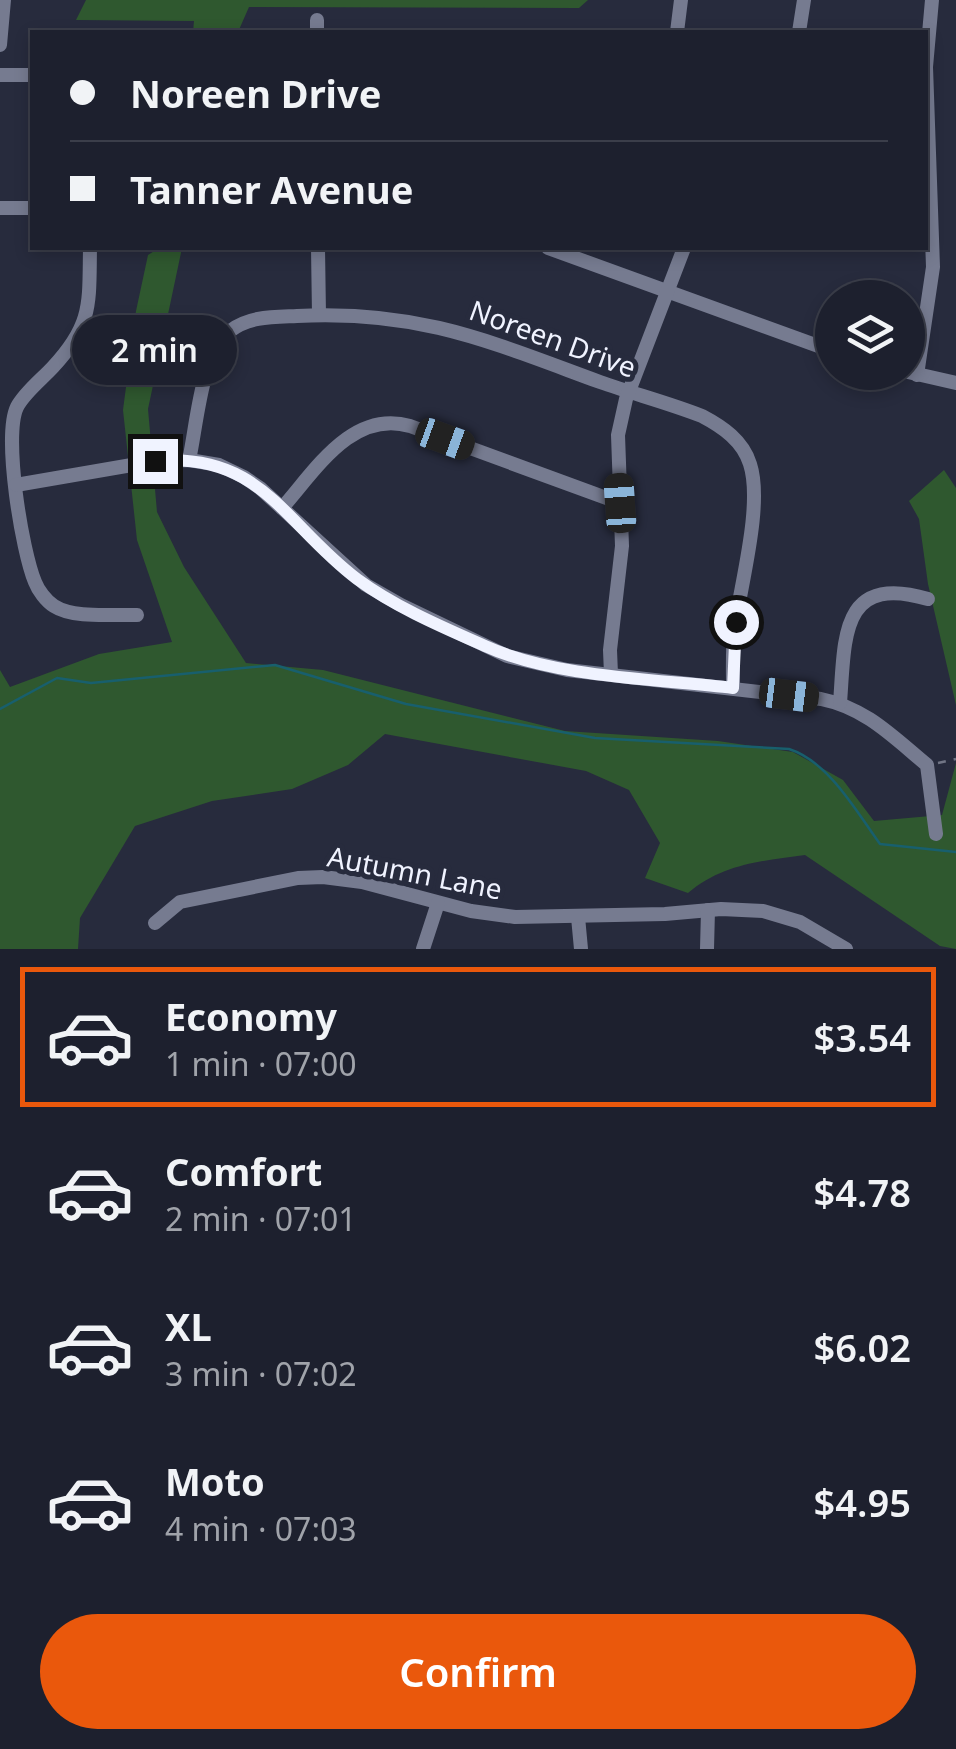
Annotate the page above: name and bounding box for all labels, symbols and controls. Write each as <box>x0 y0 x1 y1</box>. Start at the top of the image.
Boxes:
text: Noreen Drive <box>130 67 381 119</box>
text: Tanner Avenue <box>130 163 413 215</box>
map controls <box>815 280 925 390</box>
button: layers <box>815 280 925 390</box>
street label: Noreen Drive <box>464 290 642 386</box>
callout: 2 min <box>72 316 238 386</box>
text: 2 min <box>111 328 198 371</box>
car <box>412 415 478 463</box>
route end <box>133 439 178 484</box>
car <box>603 472 637 534</box>
route start <box>714 600 759 645</box>
car <box>757 676 821 714</box>
street label: Autumn Lane <box>325 836 505 908</box>
text: Economy <box>165 990 337 1042</box>
icon: car <box>45 992 135 1082</box>
text: $3.54 <box>814 1011 911 1063</box>
text: 1 min · 07:00 <box>165 1042 357 1085</box>
text: Comfort <box>165 1145 322 1197</box>
icon: car <box>45 1147 135 1237</box>
text: $4.78 <box>814 1166 911 1218</box>
text: 2 min · 07:01 <box>165 1197 357 1240</box>
text: XL <box>165 1300 212 1352</box>
icon: car <box>45 1302 135 1392</box>
text: $6.02 <box>814 1321 911 1373</box>
text: 3 min · 07:02 <box>165 1352 357 1395</box>
text: Moto <box>165 1455 265 1507</box>
icon: car <box>45 1457 135 1547</box>
text: $4.95 <box>814 1476 911 1528</box>
text: 4 min · 07:03 <box>165 1507 357 1550</box>
button: Confirm <box>40 1614 916 1729</box>

